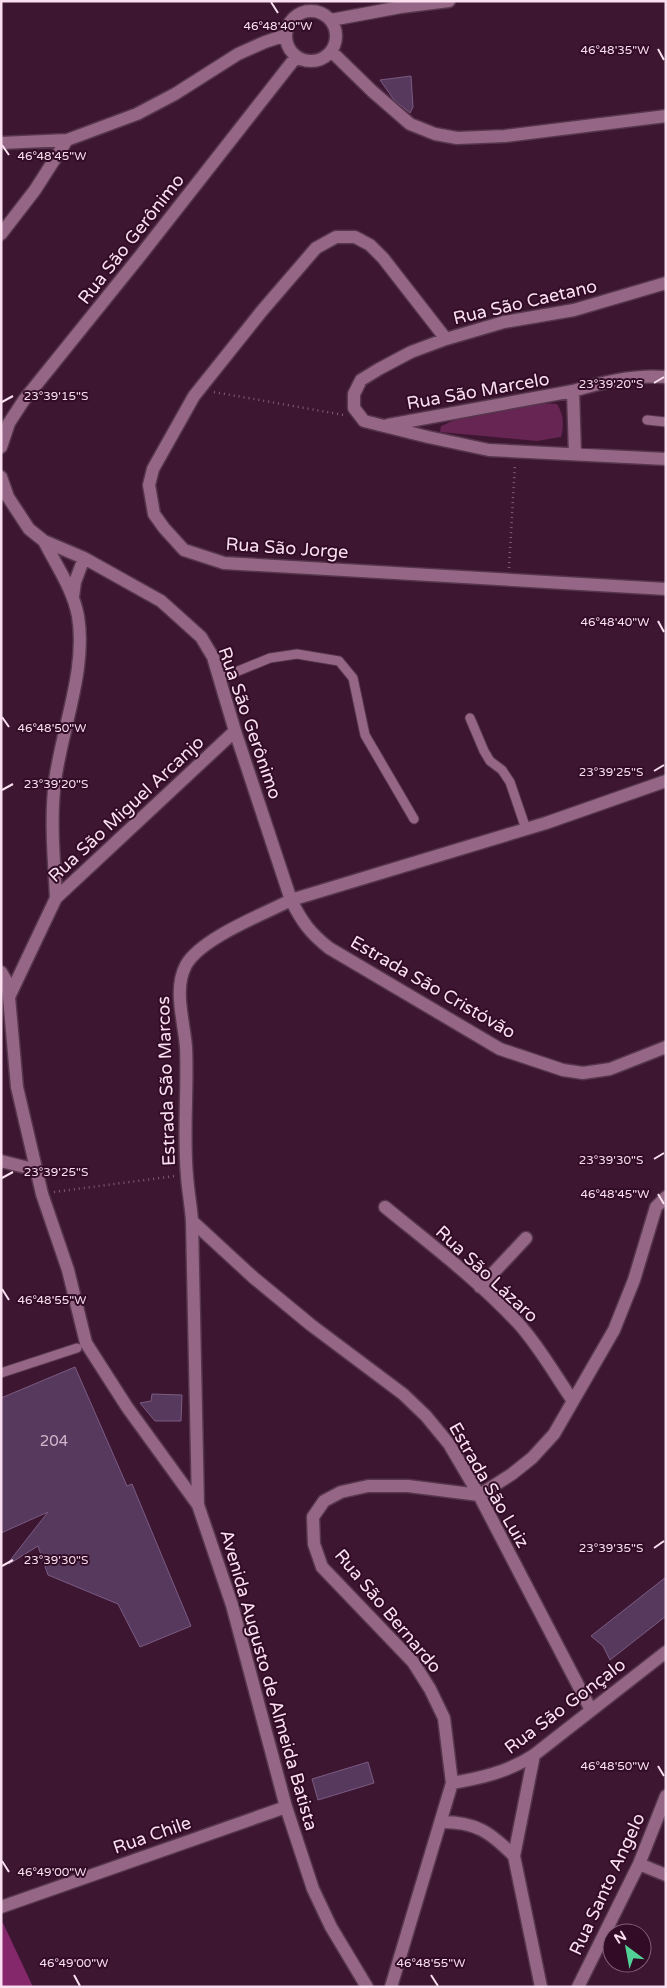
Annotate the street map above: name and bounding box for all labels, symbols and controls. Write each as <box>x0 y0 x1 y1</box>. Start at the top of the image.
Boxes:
text: 46°48'40"W <box>244 19 312 33</box>
text: 46°48'35"W <box>581 43 649 57</box>
text: 46°48'45"W <box>18 149 86 163</box>
street label: Rua São Gerônimo <box>73 169 189 309</box>
street label: Rua São Caetano <box>451 275 599 329</box>
street label: Rua São Marcelo <box>405 368 551 414</box>
text: 23°39'20"S <box>579 377 643 391</box>
text: 23°39'15"S <box>24 389 88 403</box>
street label: Rua São Jorge <box>225 533 349 563</box>
text: 46°48'40"W <box>581 615 649 629</box>
street label: Rua São Gerônimo <box>214 644 286 802</box>
text: 46°48'50"W <box>18 721 86 735</box>
street label: Rua São Miguel Arcanjo <box>44 731 208 887</box>
text: 23°39'25"S <box>579 765 643 779</box>
text: 23°39'20"S <box>24 777 88 791</box>
street label: Estrada São Cristóvão <box>346 931 520 1043</box>
street label: Estrada São Marcos <box>152 996 180 1166</box>
text: 23°39'30"S <box>579 1153 643 1167</box>
text: 23°39'25"S <box>24 1165 88 1179</box>
text: 46°48'45"W <box>581 1187 649 1201</box>
street label: Rua São Lázaro <box>431 1221 543 1327</box>
text: 46°48'55"W <box>18 1293 86 1307</box>
street label: Estrada São Luiz <box>444 1418 534 1552</box>
house number: 204 <box>40 1432 68 1450</box>
street label: Avenida Augusto de Almeida Batista <box>215 1527 323 1833</box>
text: 23°39'35"S <box>579 1541 643 1555</box>
street label: Rua São Bernardo <box>330 1545 446 1677</box>
text: 23°39'30"S <box>24 1553 88 1567</box>
street label: Rua São Gonçalo <box>500 1653 630 1759</box>
text: 46°48'50"W <box>581 1759 649 1773</box>
street label: Rua Santo Angelo <box>564 1809 650 1959</box>
street label: Rua Chile <box>110 1811 194 1859</box>
text: 46°49'00"W <box>18 1865 86 1879</box>
north arrow <box>602 1923 652 1973</box>
text: N <box>611 1927 630 1948</box>
text: 46°49'00"W <box>40 1956 108 1970</box>
text: 46°48'55"W <box>397 1956 465 1970</box>

